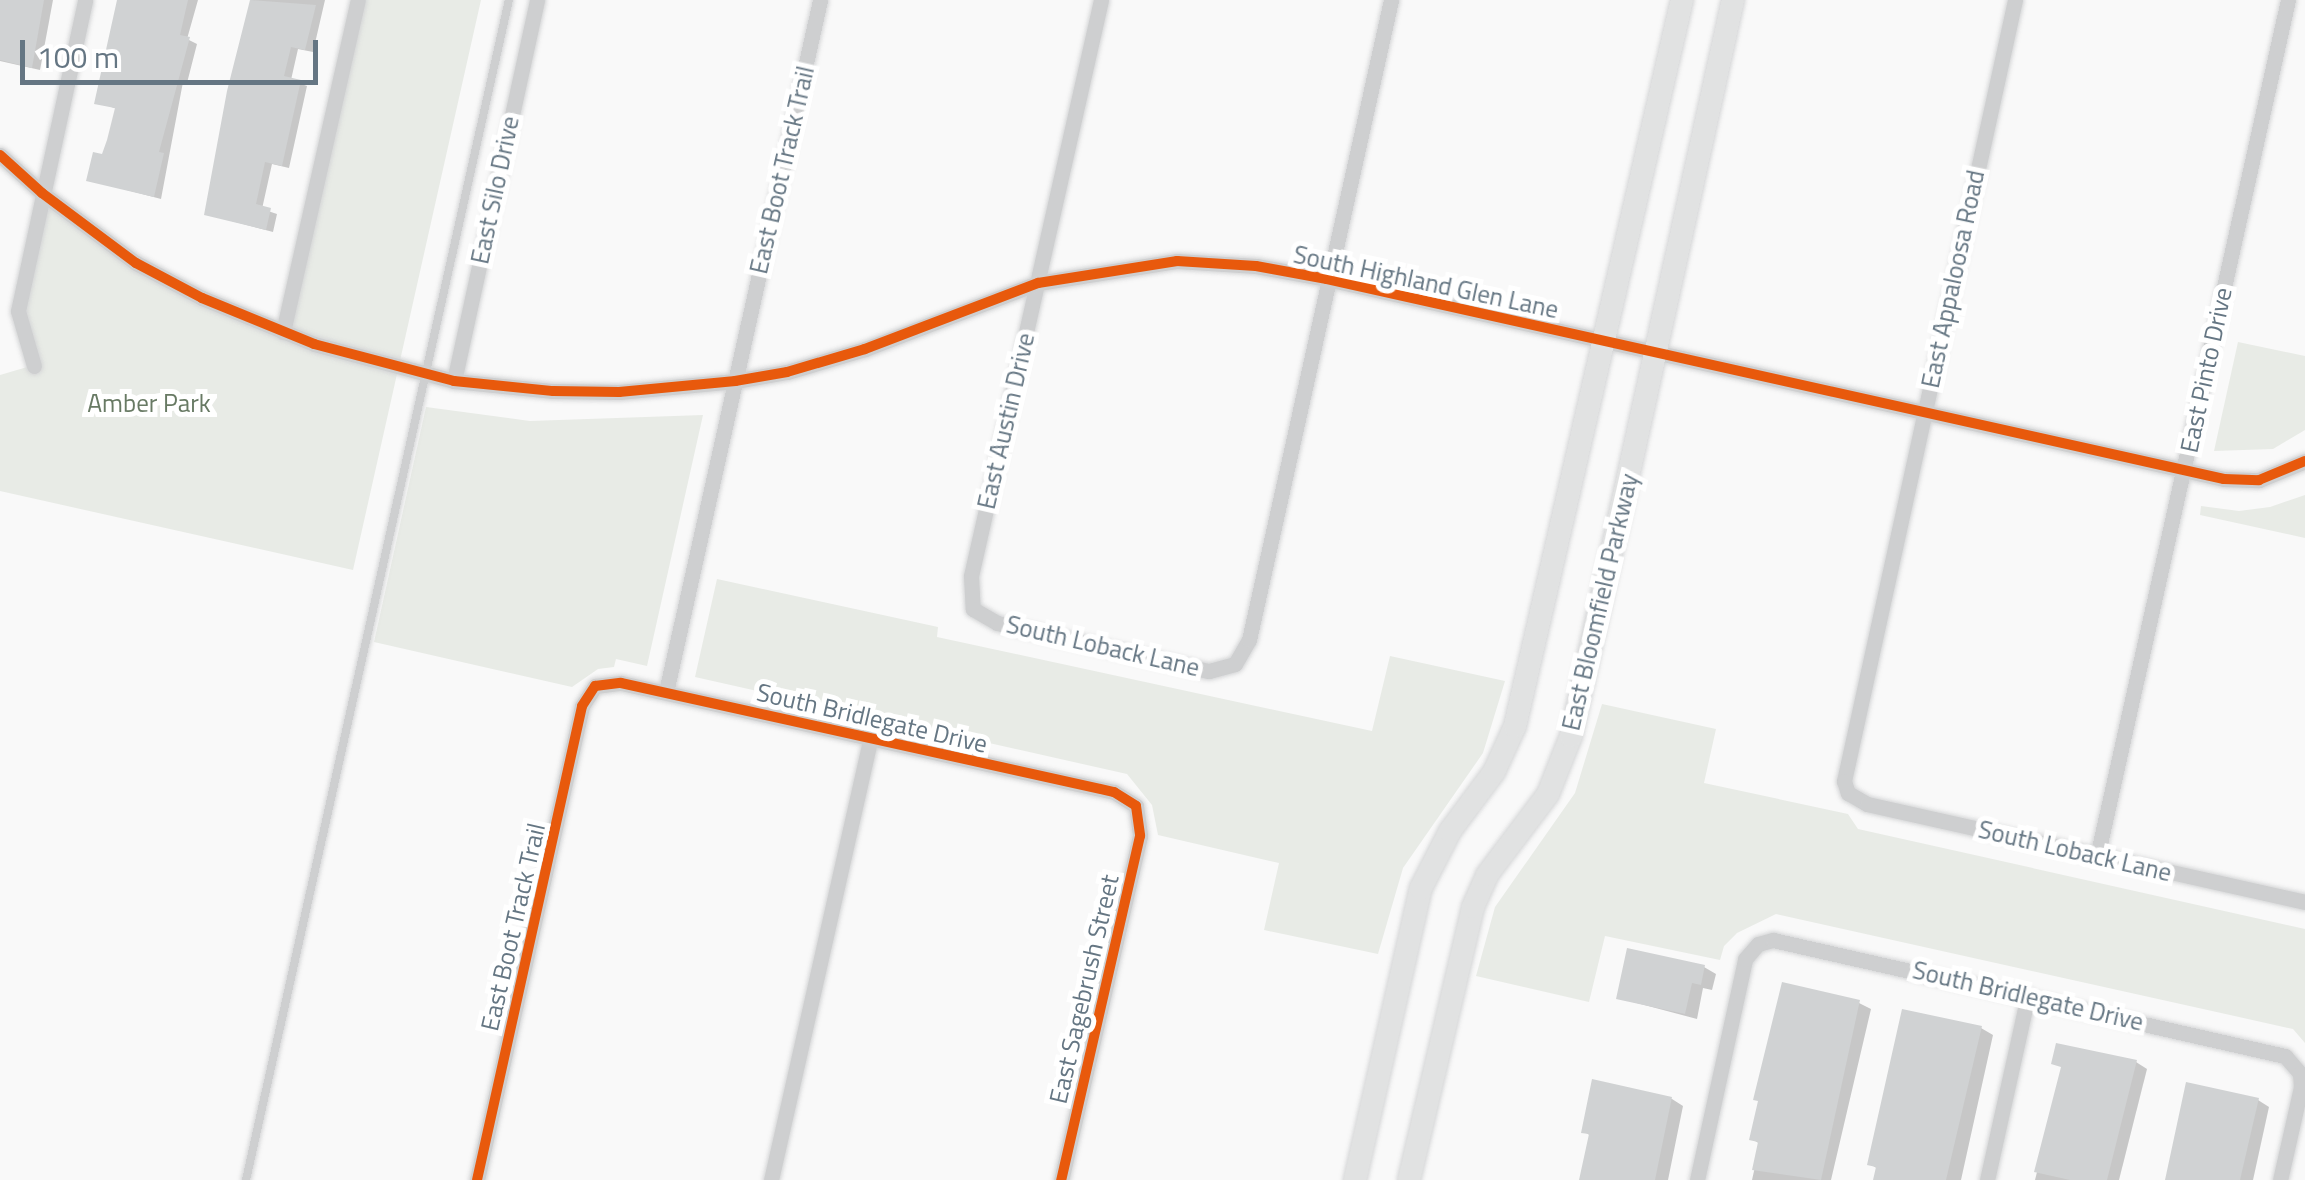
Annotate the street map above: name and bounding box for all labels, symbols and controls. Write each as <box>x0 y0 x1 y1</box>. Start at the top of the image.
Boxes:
scale bar <box>25 20 322 82</box>
text: 100 m <box>37 34 119 80</box>
street label: East Boot Track Trail <box>744 63 820 277</box>
street label: East Silo Drive <box>465 113 525 267</box>
street label: East Appaloosa Road <box>1915 167 1991 391</box>
street label: South Highland Glen Lane <box>1291 239 1561 325</box>
street label: East Pinto Drive <box>2174 285 2238 455</box>
street label: East Austin Drive <box>971 330 1041 512</box>
park label: Amber Park <box>87 388 211 418</box>
street label: East Bloomfield Parkway <box>1556 471 1644 733</box>
street label: South Loback Lane <box>1003 609 1203 683</box>
street label: South Bridlegate Drive <box>754 677 990 759</box>
street label: South Loback Lane <box>1975 814 2175 888</box>
street label: East Boot Track Trail <box>475 820 551 1034</box>
street label: East Sagebrush Street <box>1043 872 1125 1106</box>
street label: South Bridlegate Drive <box>1910 955 2146 1037</box>

